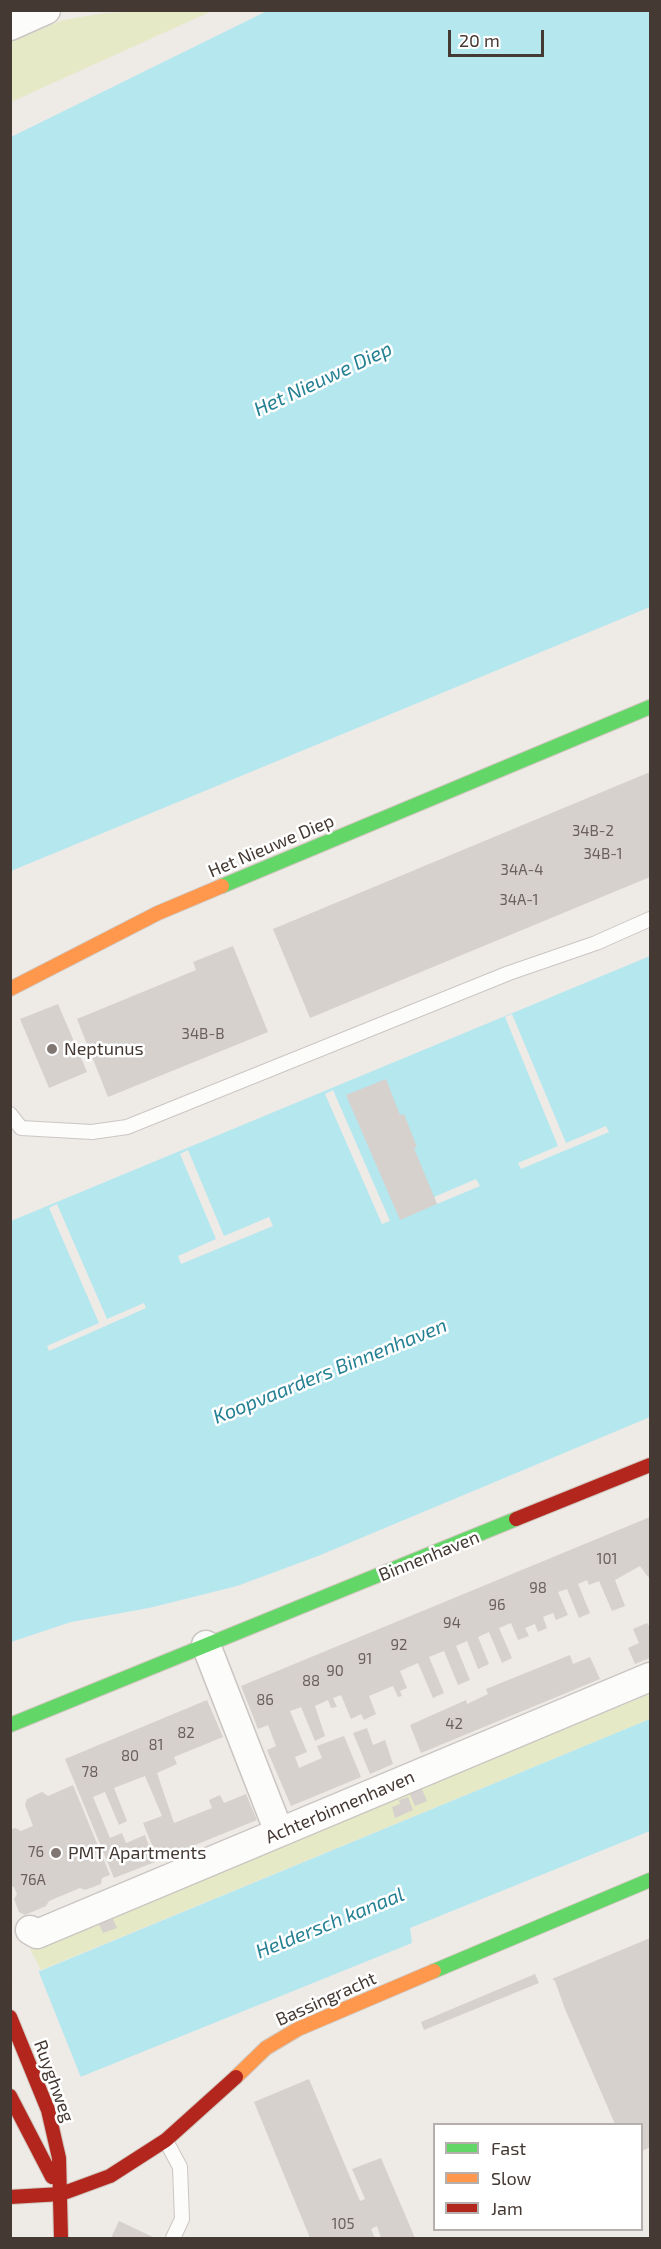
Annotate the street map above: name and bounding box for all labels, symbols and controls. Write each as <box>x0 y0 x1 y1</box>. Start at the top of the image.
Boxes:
scale bar <box>451 18 547 56</box>
text: 20 m <box>459 29 500 51</box>
water label: Het Nieuwe Diep <box>250 336 396 422</box>
street label: Het Nieuwe Diep <box>205 810 337 882</box>
house number: 34B-2 <box>572 822 614 840</box>
house number: 34B-1 <box>583 845 623 863</box>
house number: 34A-4 <box>501 861 543 879</box>
house number: 34A-1 <box>499 891 539 909</box>
house number: 34B-B <box>182 1025 224 1043</box>
place label: Neptunus <box>64 1038 144 1060</box>
marker: Neptunus <box>45 1042 59 1056</box>
water label: Koopvaarders Binnenhaven <box>210 1313 450 1429</box>
street label: Binnenhaven <box>376 1526 482 1586</box>
house number: 101 <box>597 1550 617 1568</box>
house number: 98 <box>529 1579 547 1597</box>
house number: 96 <box>488 1596 506 1614</box>
house number: 94 <box>443 1614 461 1632</box>
house number: 92 <box>390 1636 408 1654</box>
house number: 91 <box>358 1650 372 1668</box>
house number: 90 <box>326 1662 344 1680</box>
house number: 88 <box>302 1672 320 1690</box>
house number: 86 <box>256 1691 274 1709</box>
house number: 42 <box>445 1715 463 1733</box>
house number: 82 <box>177 1724 195 1742</box>
house number: 81 <box>148 1736 164 1754</box>
house number: 80 <box>121 1747 139 1765</box>
house number: 78 <box>82 1763 98 1781</box>
street label: Achterbinnenhaven <box>262 1766 418 1848</box>
place label: PMT Apartments <box>68 1842 206 1864</box>
house number: 76 <box>28 1843 44 1861</box>
marker: PMT Apartments <box>49 1846 63 1860</box>
house number: 76A <box>20 1871 46 1889</box>
water label: Heldersch kanaal <box>252 1882 408 1964</box>
street label: Bassingracht <box>272 1967 380 2031</box>
street label: Ruyghweg <box>29 2037 79 2125</box>
legend <box>433 2123 643 2231</box>
text: Fast <box>491 2137 526 2159</box>
text: Slow <box>491 2167 531 2189</box>
text: Jam <box>491 2197 523 2219</box>
house number: 105 <box>331 2215 355 2233</box>

